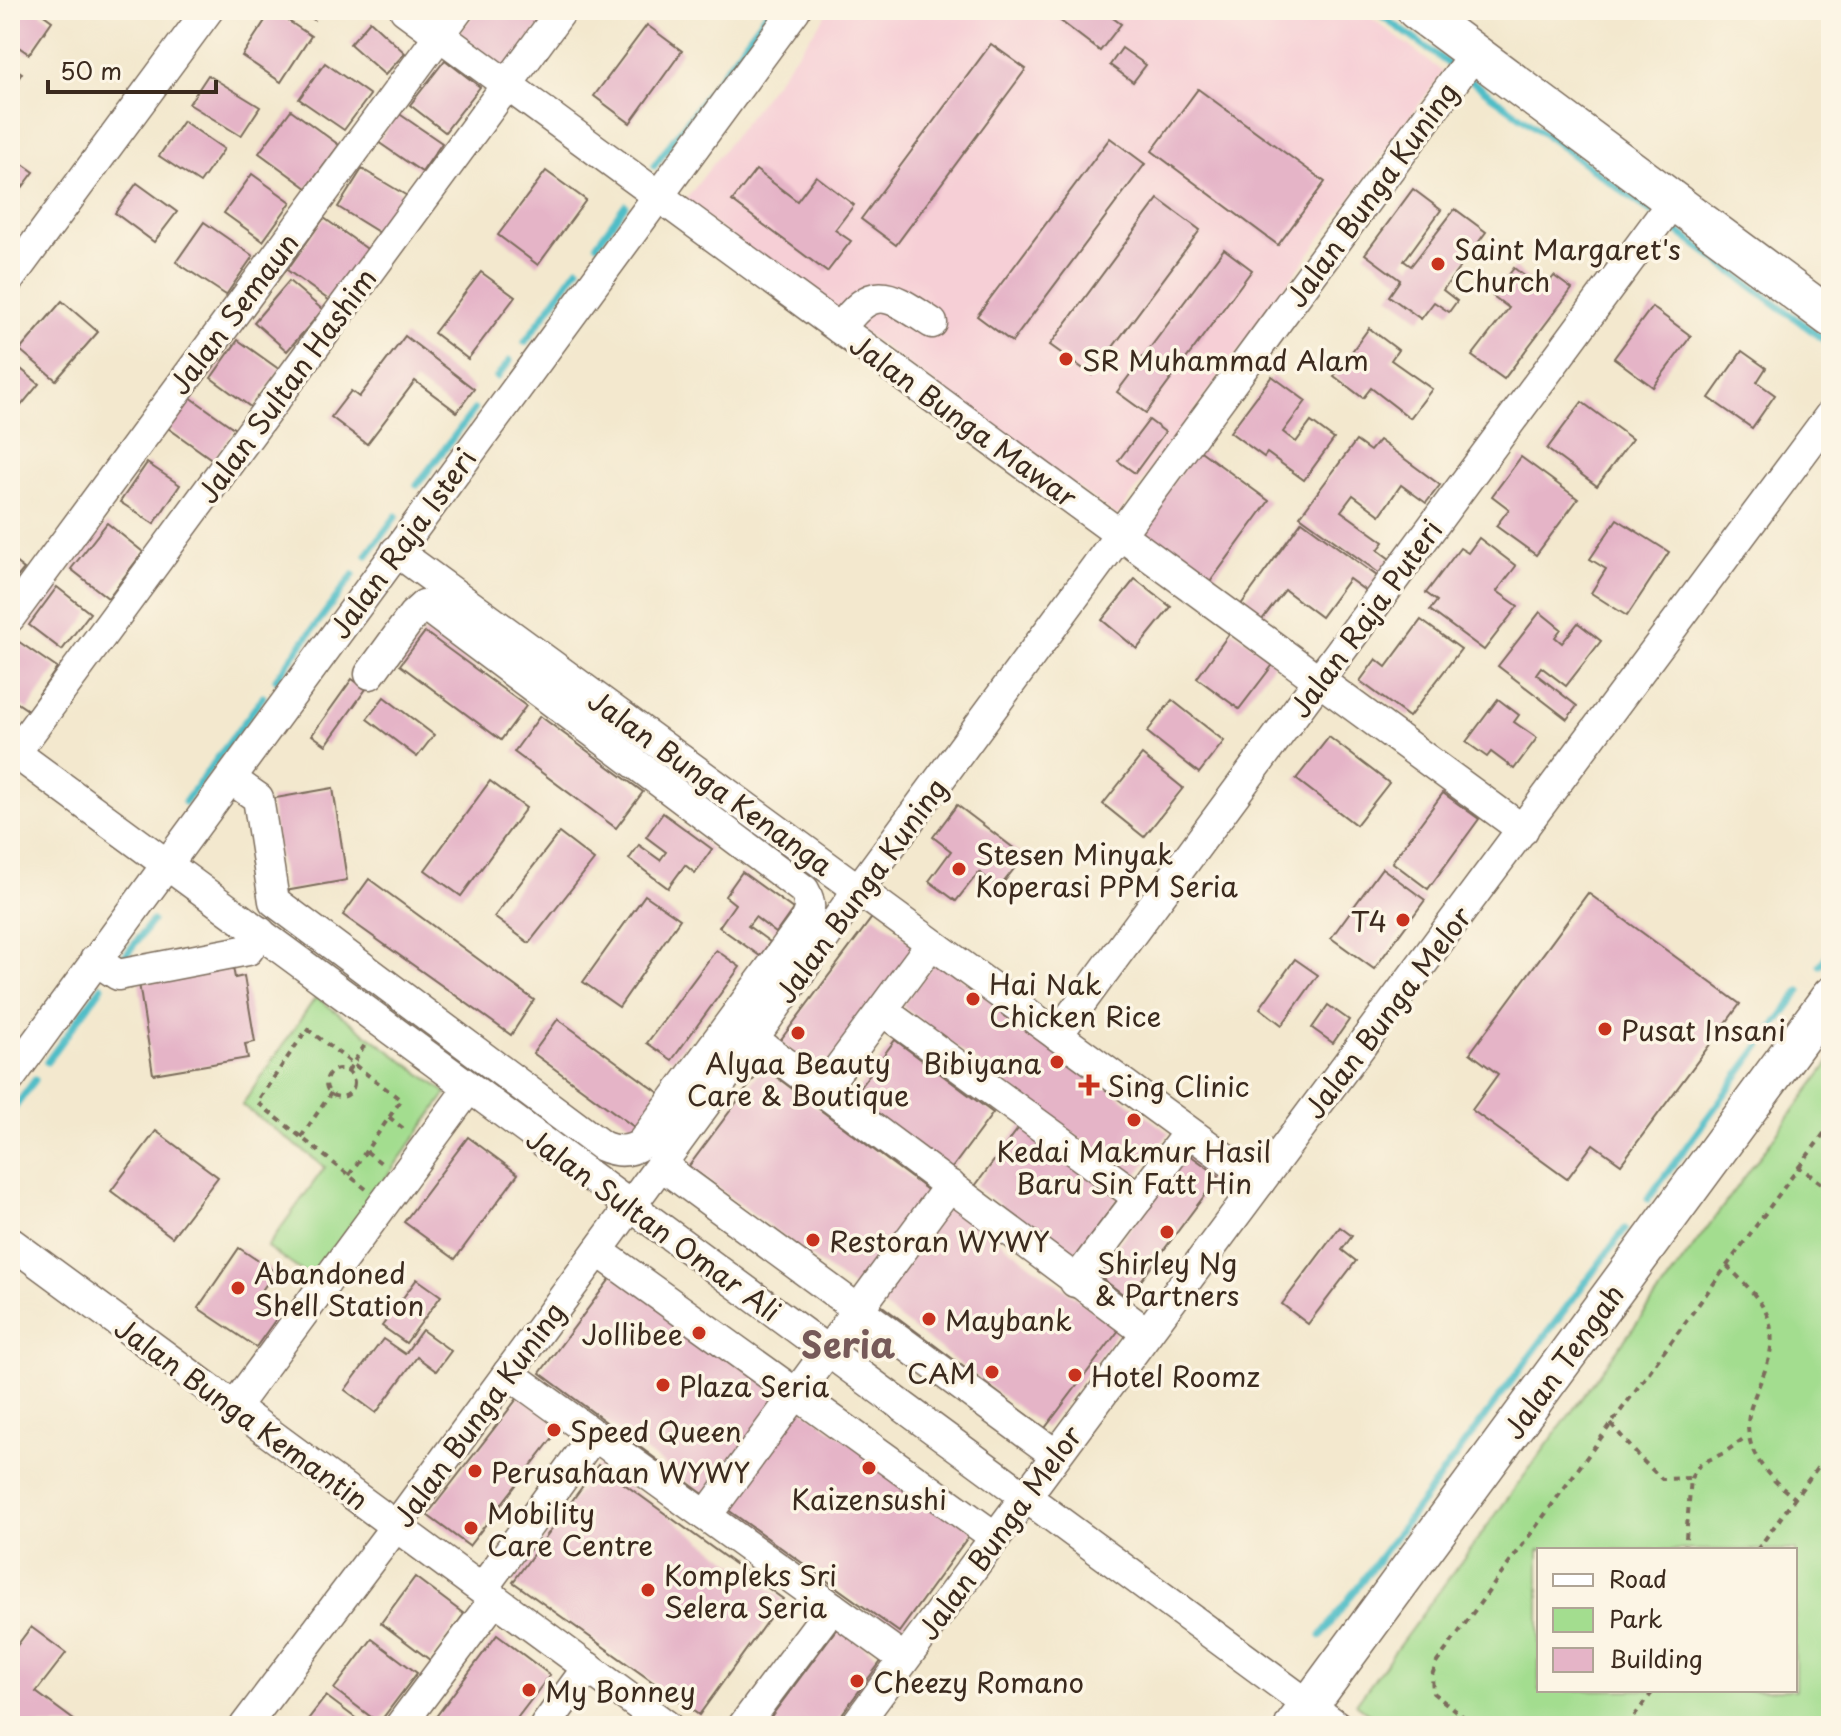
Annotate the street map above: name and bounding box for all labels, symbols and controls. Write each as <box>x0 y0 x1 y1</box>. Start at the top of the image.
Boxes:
scale bar <box>48 44 216 94</box>
text: 50 m <box>60 52 122 88</box>
street label: Jalan Bunga Kuning <box>1274 72 1468 316</box>
street label: Jalan Semaun <box>158 223 308 403</box>
place label: Saint Margaret's Church <box>1454 227 1681 302</box>
marker: Saint Margaret's Church <box>1429 255 1447 273</box>
street label: Jalan Sultan Hashim <box>186 258 386 512</box>
street label: Jalan Bunga Mawar <box>841 323 1087 518</box>
place label: SR Muhammad Alam <box>1082 338 1369 381</box>
marker: SR Muhammad Alam <box>1057 350 1075 368</box>
street label: Jalan Raja Isteri <box>318 439 486 647</box>
street label: Jalan Raja Puteri <box>1278 510 1452 726</box>
street label: Jalan Bunga Kenanga <box>580 678 843 886</box>
street label: Jalan Bunga Kuning <box>763 768 957 1012</box>
place label: Stesen Minyak Koperasi PPM Seria <box>975 832 1238 907</box>
marker: Stesen Minyak Koperasi PPM Seria <box>950 860 968 878</box>
street label: Jalan Bunga Melor <box>1293 897 1481 1127</box>
place label: T4 <box>1350 899 1387 942</box>
marker: T4 <box>1394 911 1412 929</box>
place label: Hai Nak Chicken Rice <box>989 962 1161 1037</box>
marker: Hai Nak Chicken Rice <box>964 990 982 1008</box>
place label: Pusat Insani <box>1621 1008 1786 1051</box>
marker: Pusat Insani <box>1596 1020 1614 1038</box>
marker: Alyaa Beauty Care & Boutique <box>789 1024 807 1042</box>
place label: Alyaa Beauty Care & Boutique <box>687 1041 909 1116</box>
place label: Bibiyana <box>923 1041 1041 1084</box>
marker: Bibiyana <box>1048 1053 1066 1071</box>
place label: Sing Clinic <box>1107 1064 1249 1107</box>
marker: Sing Clinic <box>1078 1074 1100 1096</box>
marker: Kedai Makmur Hasil Baru Sin Fatt Hin <box>1125 1111 1143 1129</box>
street label: Jalan Sultan Omar Ali <box>518 1117 790 1331</box>
place label: Kedai Makmur Hasil Baru Sin Fatt Hin <box>997 1129 1271 1204</box>
place label: Restoran WYWY <box>829 1219 1050 1262</box>
marker: Shirley Ng & Partners <box>1158 1223 1176 1241</box>
marker: Restoran WYWY <box>804 1231 822 1249</box>
place label: Shirley Ng & Partners <box>1095 1241 1239 1316</box>
place label: Abandoned Shell Station <box>254 1251 424 1326</box>
street label: Jalan Tengah <box>1492 1274 1634 1448</box>
marker: Abandoned Shell Station <box>229 1279 247 1297</box>
street label: Jalan Bunga Kuning <box>381 1292 575 1536</box>
place label: Maybank <box>945 1298 1072 1341</box>
street label: Jalan Bunga Kemantin <box>106 1306 378 1520</box>
marker: Maybank <box>920 1310 938 1328</box>
place label: Jollibee <box>581 1312 683 1355</box>
district label: Seria <box>801 1316 895 1370</box>
marker: Jollibee <box>690 1324 708 1342</box>
place label: CAM <box>907 1351 976 1394</box>
place label: Hotel Roomz <box>1091 1354 1260 1397</box>
marker: CAM <box>983 1363 1001 1381</box>
place label: Plaza Seria <box>679 1364 829 1407</box>
marker: Hotel Roomz <box>1066 1366 1084 1384</box>
marker: Plaza Seria <box>654 1376 672 1394</box>
place label: Speed Queen <box>570 1409 742 1452</box>
street label: Jalan Bunga Melor <box>906 1416 1092 1648</box>
marker: Speed Queen <box>545 1421 563 1439</box>
place label: Perusahaan WYWY <box>491 1450 750 1493</box>
marker: Kaizensushi <box>860 1459 878 1477</box>
marker: Perusahaan WYWY <box>466 1462 484 1480</box>
place label: Kaizensushi <box>791 1477 947 1520</box>
place label: Mobility Care Centre <box>487 1491 653 1566</box>
marker: Mobility Care Centre <box>462 1519 480 1537</box>
legend <box>1537 1548 1797 1692</box>
place label: Kompleks Sri Selera Seria <box>664 1553 837 1628</box>
text: Road <box>1609 1560 1667 1596</box>
marker: Kompleks Sri Selera Seria <box>639 1581 657 1599</box>
text: Park <box>1609 1600 1663 1636</box>
text: Building <box>1609 1640 1703 1676</box>
place label: Cheezy Romano <box>873 1660 1084 1703</box>
place label: My Bonney <box>545 1669 696 1712</box>
marker: Cheezy Romano <box>848 1672 866 1690</box>
marker: My Bonney <box>520 1681 538 1699</box>

